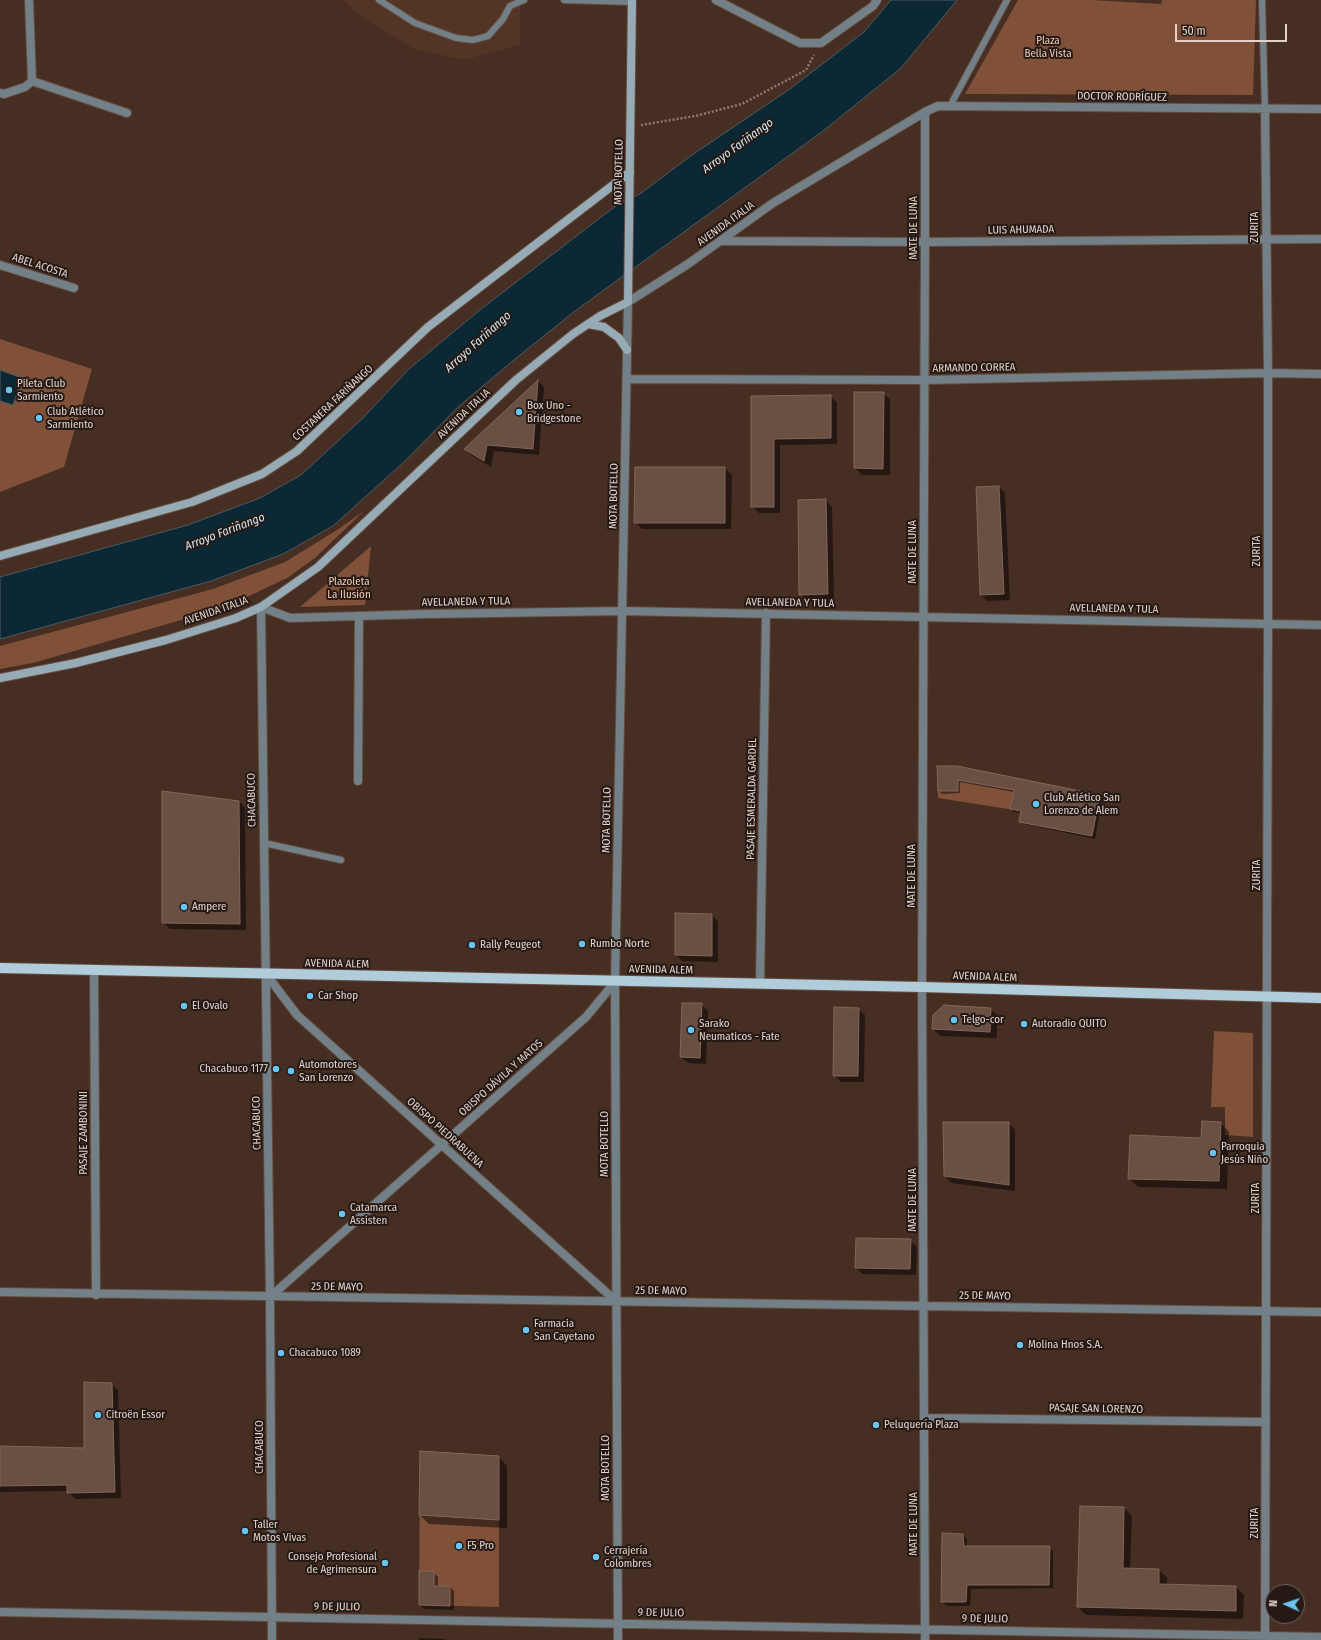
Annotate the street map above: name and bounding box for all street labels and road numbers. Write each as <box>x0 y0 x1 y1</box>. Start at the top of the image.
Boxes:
street label: DOCTOR RODRÍGUEZ <box>1077 90 1167 104</box>
street label: MOTA BOTELLO <box>612 139 626 205</box>
street label: MATE DE LUNA <box>907 196 921 260</box>
street label: AVENIDA ITALIA <box>695 199 757 249</box>
street label: ZURITA <box>1248 212 1262 242</box>
street label: LUIS AHUMADA <box>988 223 1054 237</box>
street label: ABEL ACOSTA <box>10 251 70 281</box>
street label: ARMANDO CORREA <box>932 361 1016 375</box>
street label: COSTANERA FARIÑANGO <box>290 362 376 444</box>
street label: AVENIDA ITALIA <box>435 386 493 442</box>
street label: MOTA BOTELLO <box>607 463 621 529</box>
street label: MATE DE LUNA <box>906 520 920 584</box>
street label: ZURITA <box>1250 536 1264 566</box>
street label: AVENIDA ITALIA <box>182 594 250 628</box>
street label: AVELLANEDA Y TULA <box>422 595 510 609</box>
street label: AVELLANEDA Y TULA <box>746 596 834 610</box>
street label: AVELLANEDA Y TULA <box>1070 602 1158 616</box>
street label: PASAJE ESMERALDA GARDEL <box>744 738 760 860</box>
street label: CHACABUCO <box>245 773 259 827</box>
street label: MOTA BOTELLO <box>600 787 614 853</box>
street label: MATE DE LUNA <box>905 844 919 908</box>
street label: ZURITA <box>1250 860 1264 890</box>
street label: AVENIDA ALEM <box>305 957 369 971</box>
street label: AVENIDA ALEM <box>629 963 693 977</box>
street label: AVENIDA ALEM <box>953 969 1017 985</box>
street label: OBISPO DÁVILA Y MATOS <box>456 1037 546 1119</box>
street label: PASAJE ZAMBONINI <box>77 1091 91 1175</box>
street label: OBISPO PIEDRABUENA <box>404 1095 486 1171</box>
street label: CHACABUCO <box>250 1096 264 1150</box>
street label: MOTA BOTELLO <box>598 1111 612 1177</box>
street label: MATE DE LUNA <box>906 1168 920 1232</box>
street label: ZURITA <box>1249 1183 1263 1213</box>
street label: 25 DE MAYO <box>311 1280 363 1294</box>
street label: 25 DE MAYO <box>635 1284 687 1298</box>
street label: 25 DE MAYO <box>959 1289 1011 1303</box>
street label: PASAJE SAN LORENZO <box>1049 1402 1143 1416</box>
street label: CHACABUCO <box>253 1420 267 1474</box>
street label: MOTA BOTELLO <box>599 1435 613 1501</box>
street label: MATE DE LUNA <box>907 1492 921 1556</box>
street label: ZURITA <box>1248 1508 1262 1538</box>
street label: 9 DE JULIO <box>314 1600 360 1614</box>
street label: 9 DE JULIO <box>638 1606 684 1620</box>
street label: 9 DE JULIO <box>962 1612 1008 1626</box>

